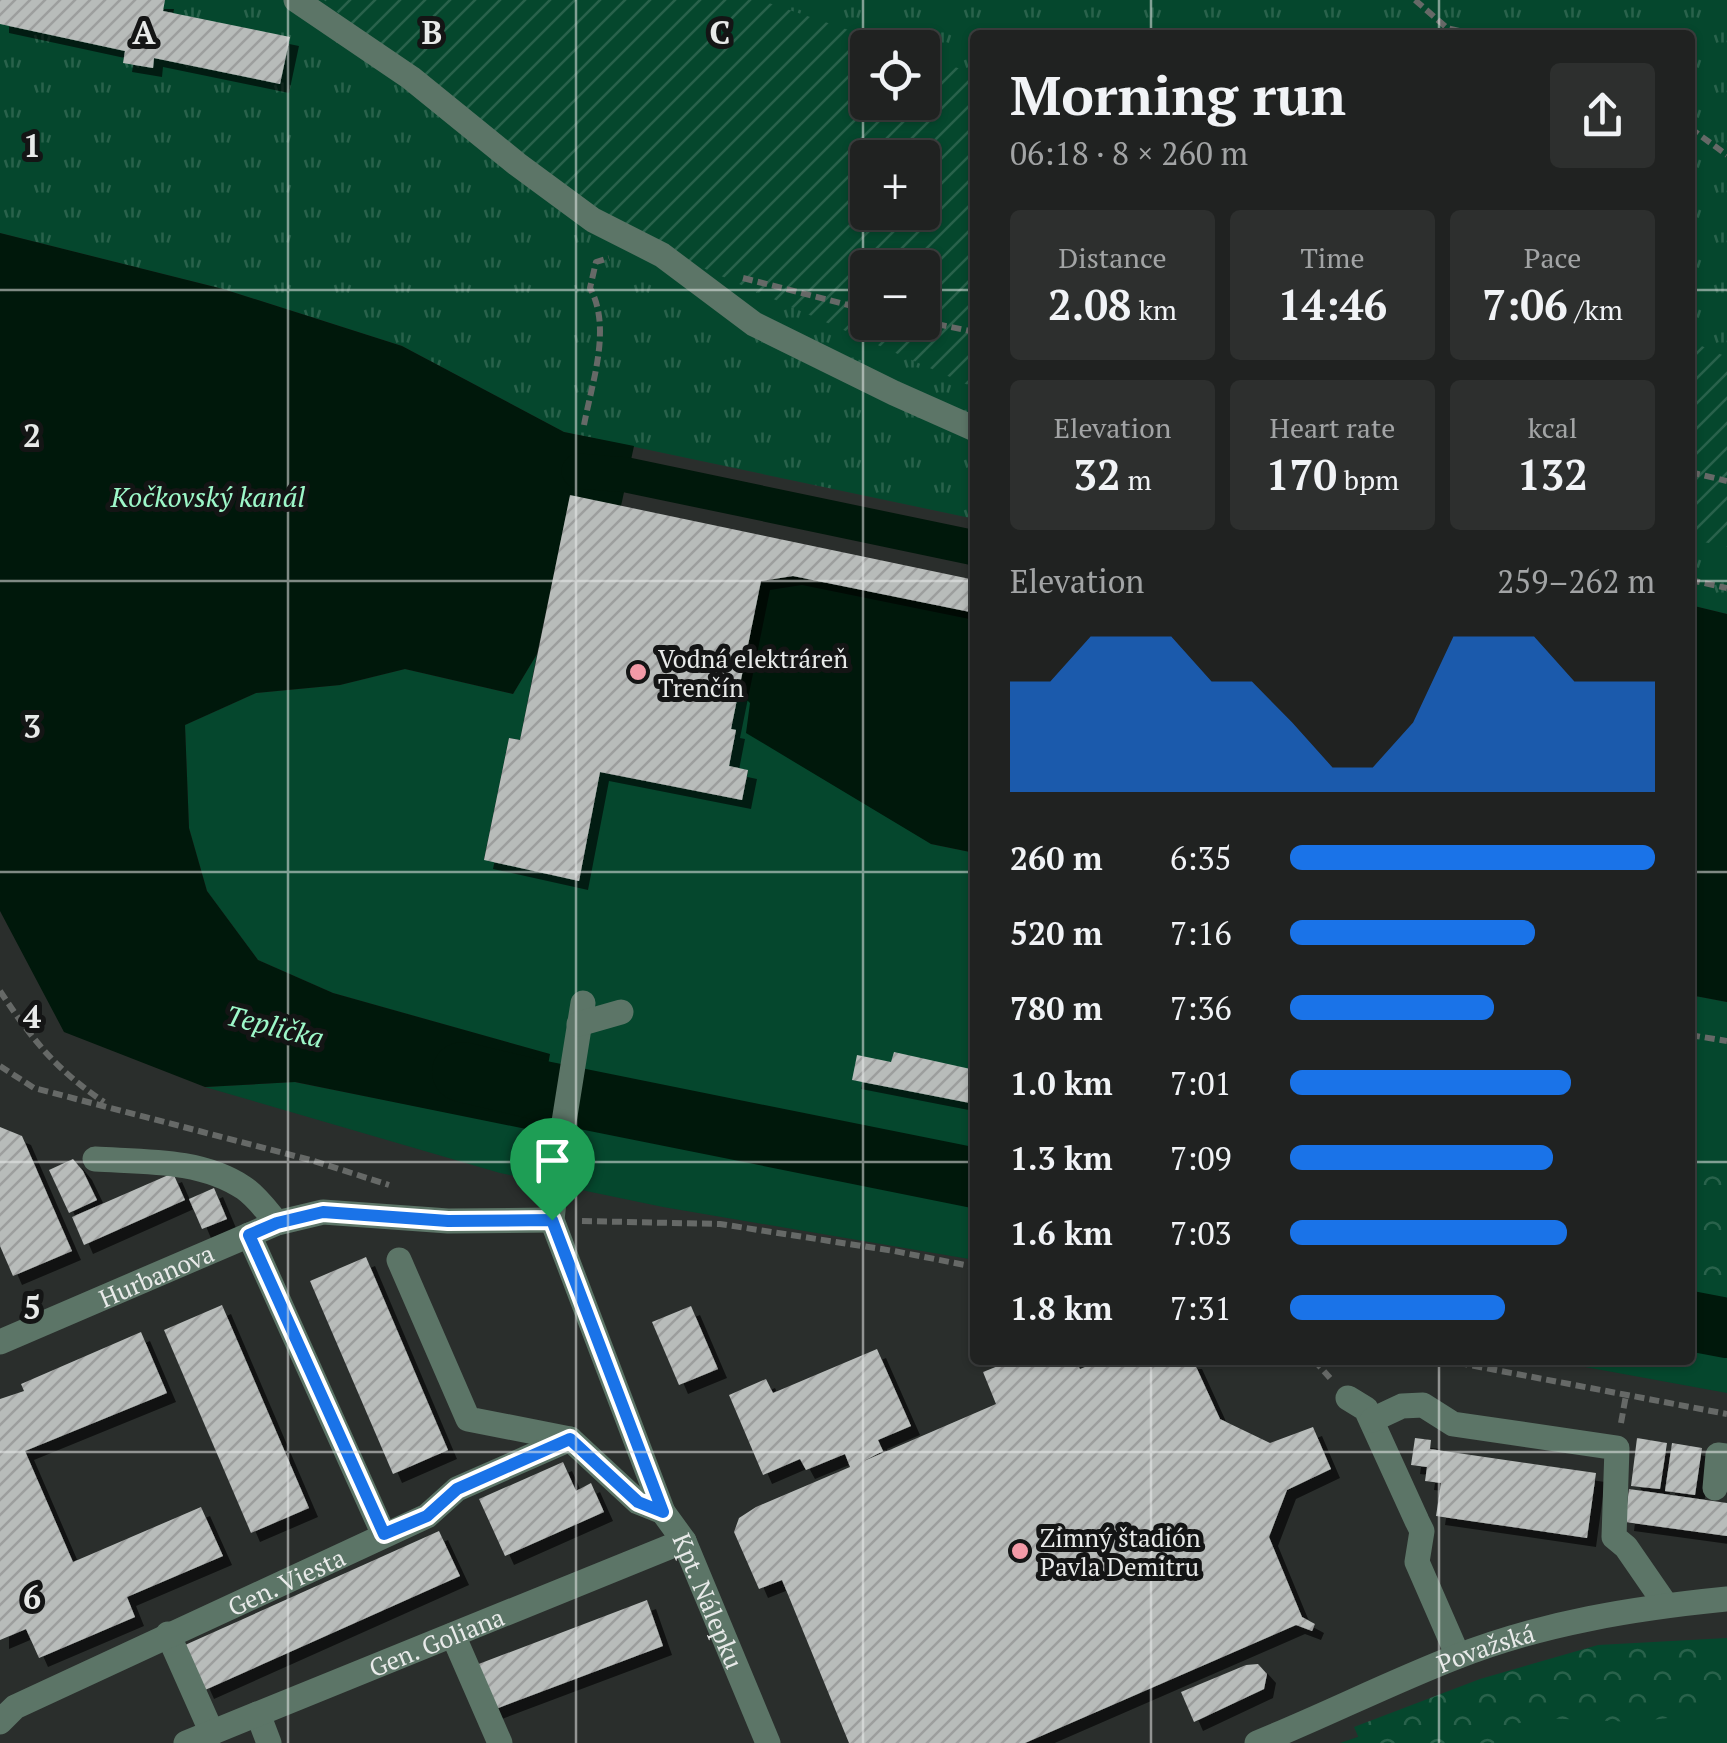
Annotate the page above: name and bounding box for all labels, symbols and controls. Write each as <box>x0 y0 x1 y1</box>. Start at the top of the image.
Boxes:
text: A <box>132 11 156 53</box>
text: B <box>422 11 442 53</box>
text: C <box>710 11 730 53</box>
map controls <box>850 30 940 340</box>
button: locate <box>850 30 940 120</box>
text: Morning run <box>1010 58 1346 131</box>
button: share <box>1550 63 1655 168</box>
text: 1 <box>23 124 41 166</box>
text: 06:18 · 8 × 260 m <box>1010 132 1248 174</box>
button: + <box>850 140 940 230</box>
text: Distance <box>1058 239 1167 276</box>
text: Time <box>1300 239 1365 276</box>
text: Pace <box>1524 239 1581 276</box>
button: − <box>850 250 940 340</box>
text: 2.08 <box>1048 276 1132 332</box>
text: 14:46 <box>1278 276 1387 332</box>
text: 7:06 <box>1482 276 1568 332</box>
text: km <box>1132 291 1177 328</box>
text: /km <box>1568 291 1623 328</box>
text: Elevation <box>1054 409 1171 446</box>
text: Heart rate <box>1270 409 1395 446</box>
text: kcal <box>1528 409 1577 446</box>
text: 2 <box>23 414 41 456</box>
text: 32 <box>1073 446 1121 502</box>
text: 170 <box>1266 446 1337 502</box>
text: 132 <box>1517 446 1588 502</box>
text: m <box>1121 461 1152 498</box>
text: bpm <box>1337 461 1399 498</box>
water label: Kočkovský kanál <box>110 478 305 515</box>
text: Elevation <box>1010 560 1144 602</box>
text: 259–262 m <box>1497 560 1655 602</box>
place label: Vodná elektráreň Trenčín <box>658 642 848 704</box>
marker: Vodná elektráreň Trenčín <box>627 661 649 683</box>
text: 3 <box>23 705 41 747</box>
text: 260 m <box>1010 837 1102 879</box>
text: 6:35 <box>1170 837 1232 879</box>
text: 520 m <box>1010 912 1102 954</box>
text: 7:16 <box>1170 912 1232 954</box>
text: 780 m <box>1010 987 1102 1029</box>
text: 7:36 <box>1170 987 1232 1029</box>
text: 4 <box>23 995 41 1037</box>
water label: Teplička <box>222 996 328 1056</box>
text: 1.0 km <box>1010 1062 1113 1104</box>
text: 7:01 <box>1170 1062 1232 1104</box>
pin <box>510 1118 595 1221</box>
icon: arrive <box>525 1133 580 1188</box>
text: 1.3 km <box>1010 1137 1113 1179</box>
text: 7:09 <box>1170 1137 1232 1179</box>
text: 1.6 km <box>1010 1212 1113 1254</box>
text: 7:03 <box>1170 1212 1232 1254</box>
street label: Hurbanova <box>94 1236 219 1314</box>
text: 5 <box>23 1286 41 1328</box>
text: 1.8 km <box>1010 1287 1113 1329</box>
text: 7:31 <box>1170 1287 1232 1329</box>
place label: Zimný štadión Pavla Demitru <box>1040 1521 1201 1583</box>
street label: Kpt. Nálepku <box>666 1528 752 1673</box>
street label: Gen. Viesta <box>222 1540 350 1623</box>
marker: Zimný štadión Pavla Demitru <box>1009 1540 1031 1562</box>
text: 6 <box>23 1576 41 1618</box>
street label: Gen. Goliana <box>364 1599 509 1684</box>
street label: Považská <box>1432 1616 1539 1680</box>

